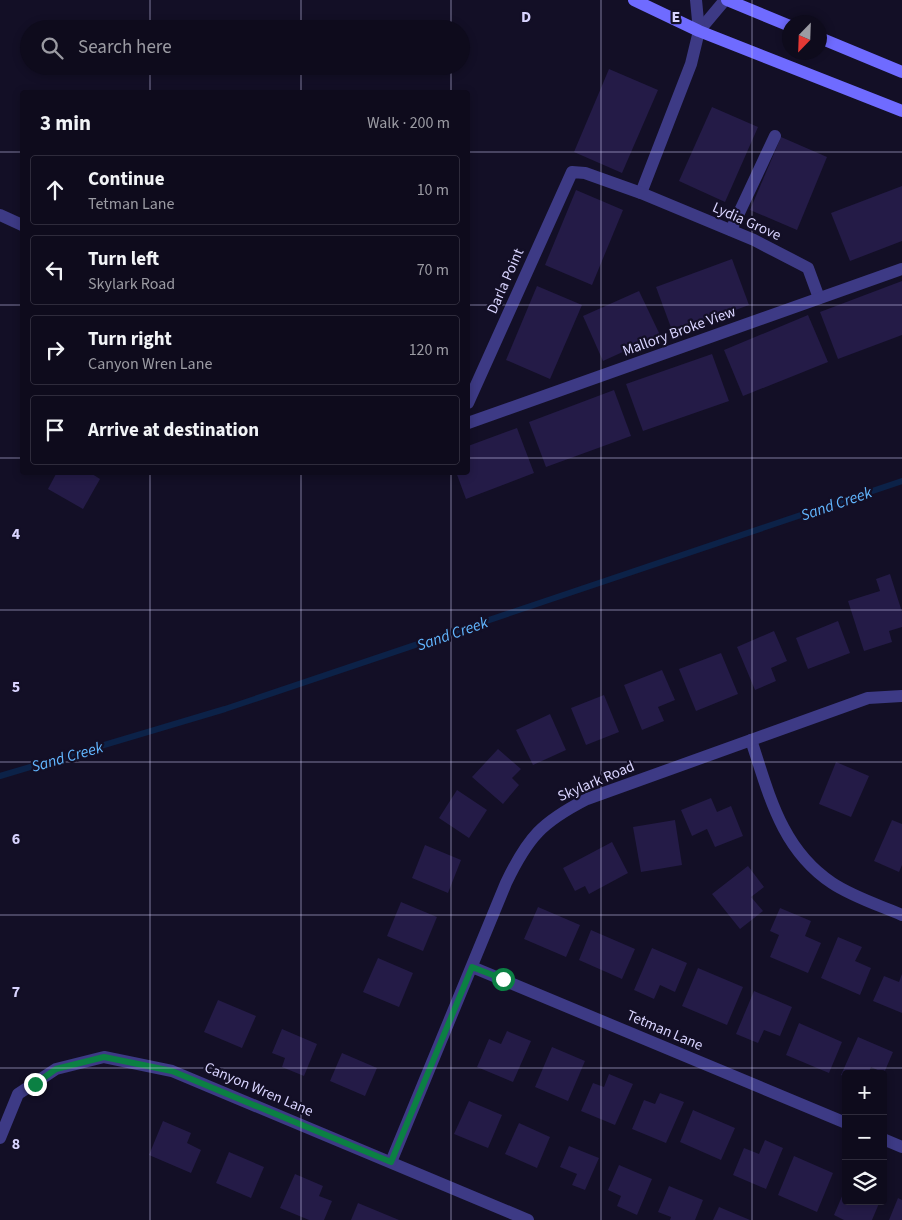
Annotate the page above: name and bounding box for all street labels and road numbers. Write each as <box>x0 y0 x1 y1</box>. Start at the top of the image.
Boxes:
street label: Lydia Grove <box>709 197 784 246</box>
street label: Darla Point <box>482 245 529 317</box>
street label: Mallory Broke View <box>620 301 739 362</box>
street label: Skylark Road <box>555 756 638 807</box>
street label: Tetman Lane <box>623 1005 706 1056</box>
street label: Canyon Wren Lane <box>201 1057 317 1122</box>

